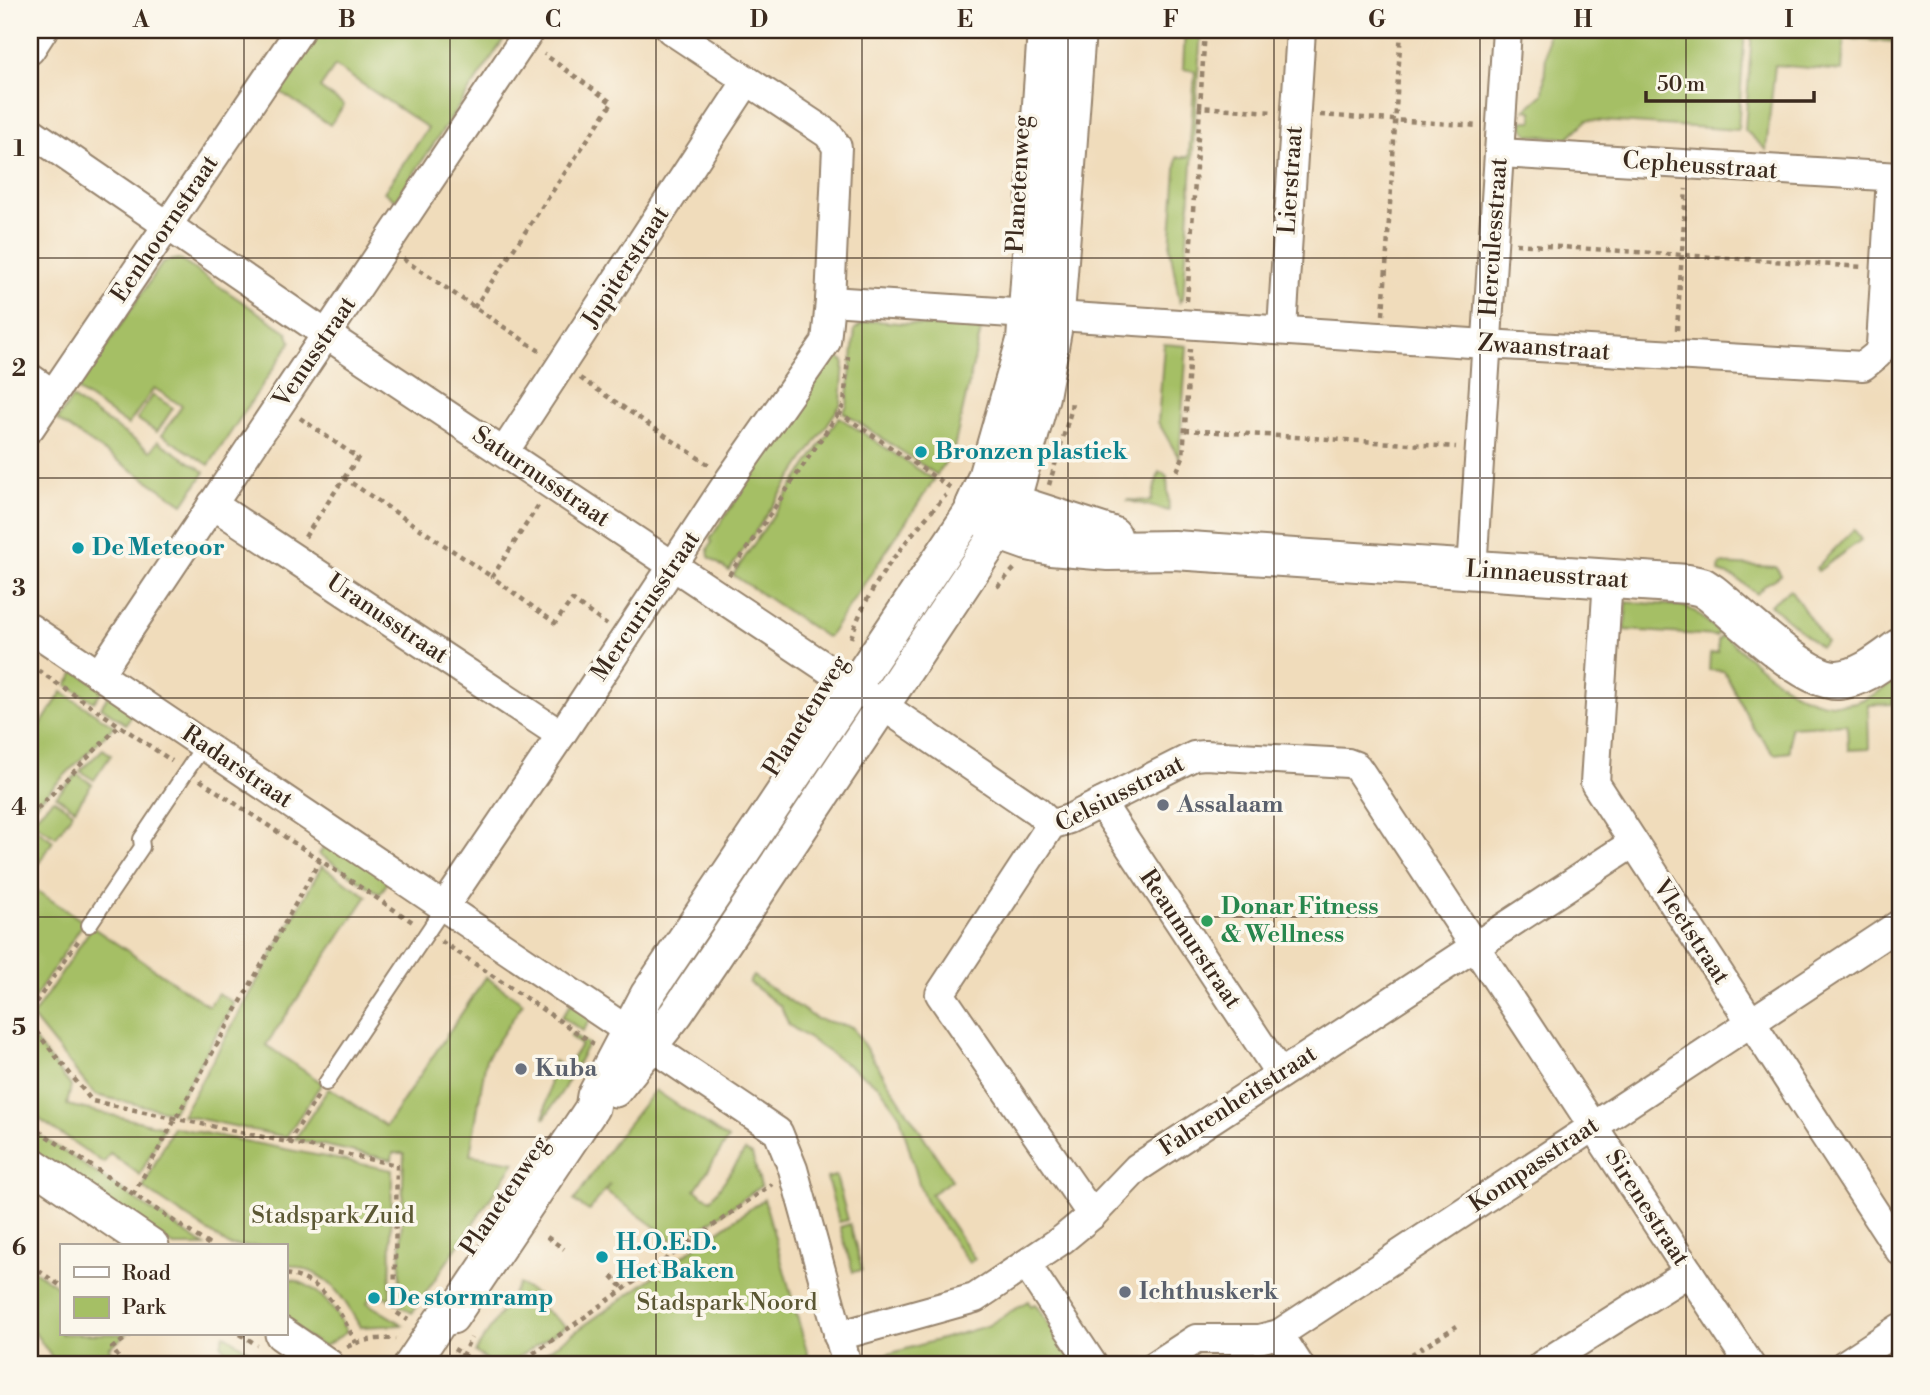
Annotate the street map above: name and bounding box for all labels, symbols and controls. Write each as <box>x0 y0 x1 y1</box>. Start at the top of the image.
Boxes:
text: A <box>132 6 150 34</box>
text: B <box>338 6 356 34</box>
text: C <box>545 6 561 34</box>
text: D <box>750 6 768 34</box>
text: E <box>957 6 973 34</box>
text: F <box>1163 6 1179 34</box>
text: G <box>1368 6 1386 34</box>
text: H <box>1574 6 1593 34</box>
text: I <box>1785 6 1794 34</box>
scale bar <box>1646 60 1814 104</box>
text: 50 m <box>1657 72 1705 98</box>
street label: Planetenweg <box>1000 114 1038 254</box>
street label: Lierstraat <box>1272 124 1310 235</box>
text: 1 <box>13 135 25 163</box>
street label: Cepheusstraat <box>1621 146 1779 186</box>
street label: Eenhoornstraat <box>105 149 226 309</box>
street label: Herculesstraat <box>1473 156 1515 317</box>
street label: Jupiterstraat <box>575 200 677 334</box>
street label: Venusstraat <box>266 290 364 414</box>
street label: Zwaanstraat <box>1477 328 1612 368</box>
text: 2 <box>12 355 26 383</box>
street label: Saturnusstraat <box>466 420 616 534</box>
place label: Bronzen plastiek <box>935 437 1128 467</box>
marker: Bronzen plastiek <box>913 444 929 460</box>
street label: Mercuriusstraat <box>585 525 707 687</box>
place label: De Meteoor <box>92 533 225 563</box>
marker: De Meteoor <box>70 540 86 556</box>
street label: Linnaeusstraat <box>1465 554 1630 596</box>
street label: Uranusstraat <box>320 567 454 671</box>
text: 3 <box>12 575 26 603</box>
street label: Planetenweg <box>757 649 856 782</box>
street label: Radarstraat <box>176 719 299 815</box>
street label: Celsiusstraat <box>1051 748 1190 839</box>
place label: Assalaam <box>1176 790 1284 820</box>
text: 4 <box>11 794 27 822</box>
marker: Assalaam <box>1155 797 1171 813</box>
street label: Reaumurstraat <box>1132 864 1248 1015</box>
street label: Vleetstraat <box>1645 873 1736 991</box>
place label: Donar Fitness & Wellness <box>1221 892 1379 950</box>
marker: Donar Fitness & Wellness <box>1199 913 1215 929</box>
text: 5 <box>12 1014 26 1042</box>
street label: Fahrenheitstraat <box>1153 1039 1323 1163</box>
place label: Kuba <box>535 1054 598 1084</box>
marker: Kuba <box>513 1061 529 1077</box>
street label: Kompasstraat <box>1463 1110 1605 1220</box>
street label: Planetenweg <box>454 1130 556 1261</box>
street label: Sirenestraat <box>1598 1144 1696 1272</box>
park label: Stadspark Zuid <box>251 1201 415 1231</box>
place label: H.O.E.D. Het Baken <box>616 1228 734 1286</box>
text: 6 <box>12 1234 26 1262</box>
legend <box>60 1244 287 1336</box>
marker: H.O.E.D. Het Baken <box>594 1249 610 1265</box>
text: Road <box>122 1261 171 1287</box>
place label: Ichthuskerk <box>1139 1277 1279 1307</box>
place label: De stormramp <box>388 1283 553 1313</box>
marker: Ichthuskerk <box>1117 1284 1133 1300</box>
park label: Stadspark Noord <box>637 1288 818 1318</box>
marker: De stormramp <box>366 1290 382 1306</box>
text: Park <box>122 1295 167 1321</box>

